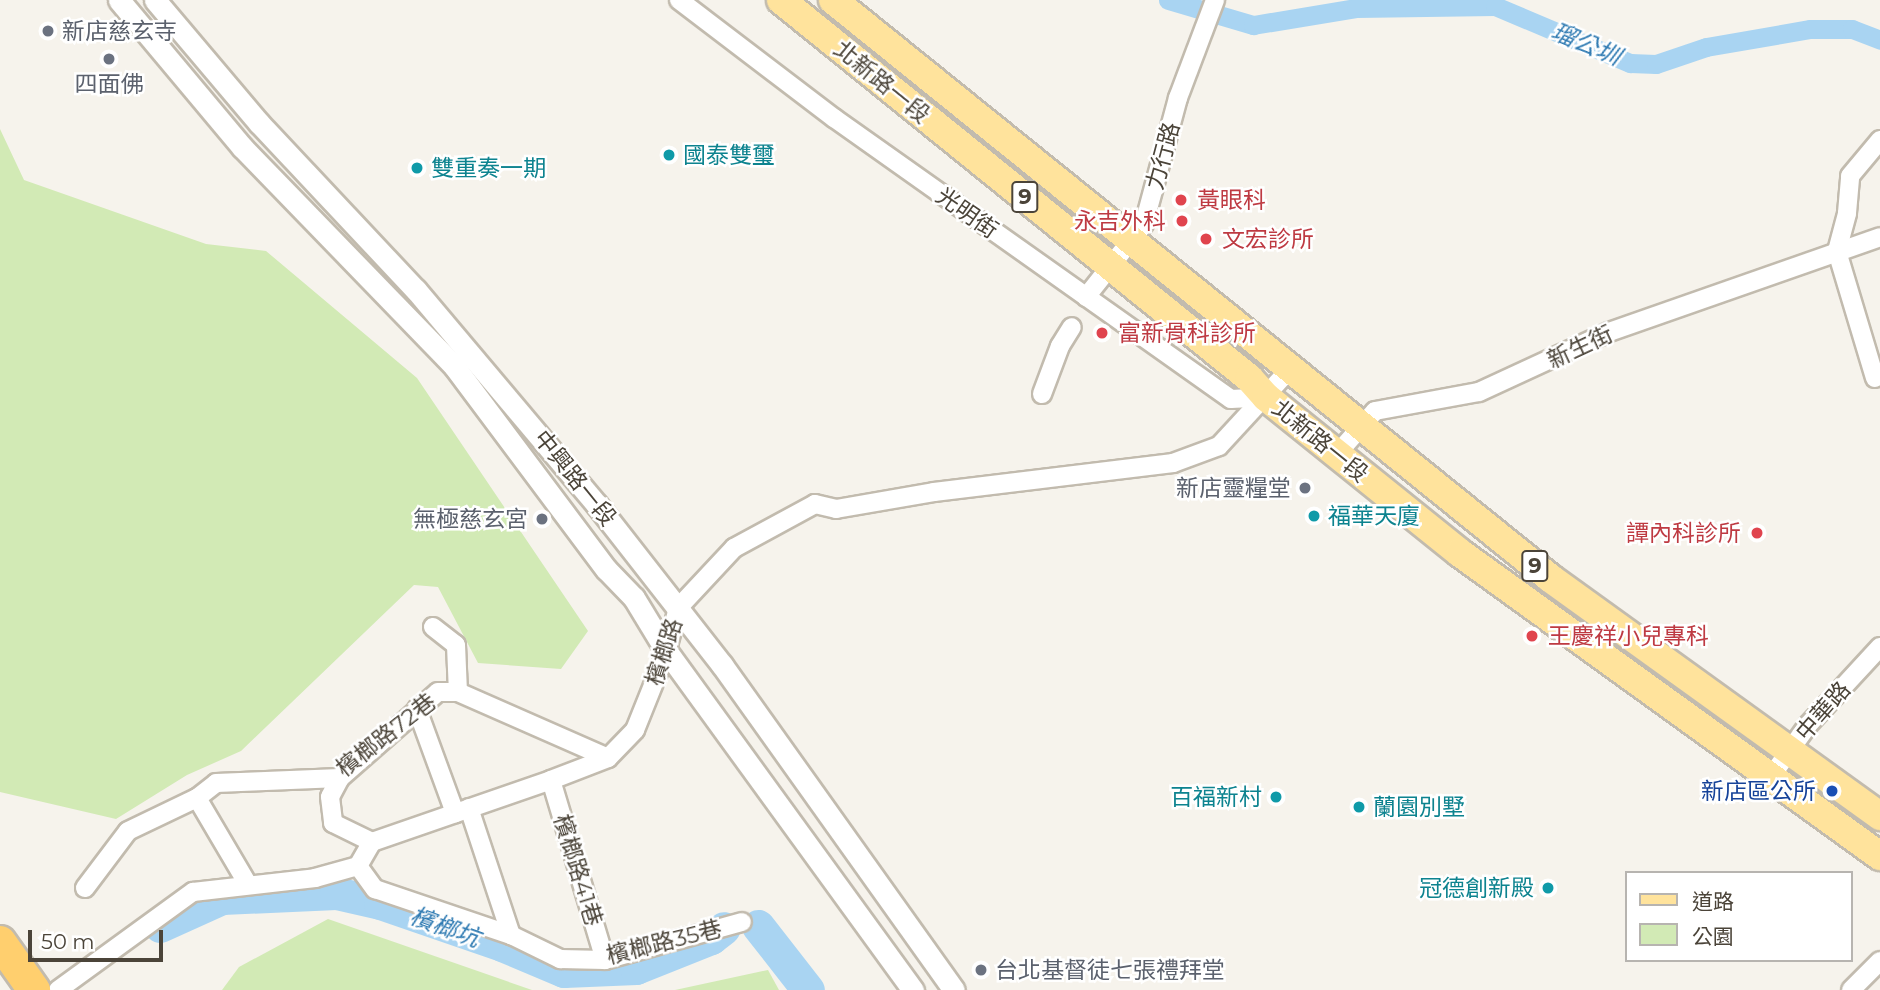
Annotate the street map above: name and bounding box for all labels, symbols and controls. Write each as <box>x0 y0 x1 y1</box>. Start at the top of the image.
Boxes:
place label: 新店慈玄寺 <box>62 17 177 45</box>
water label: 瑠公圳 <box>1547 17 1625 71</box>
marker: 新店慈玄寺 <box>40 23 56 39</box>
street label: 北新路一段 <box>829 35 935 129</box>
marker: 四面佛 <box>101 51 117 67</box>
place label: 四面佛 <box>75 70 143 98</box>
street label: 力行路 <box>1141 119 1185 193</box>
place label: 國泰雙璽 <box>683 141 775 169</box>
marker: 國泰雙璽 <box>661 147 677 163</box>
place label: 雙重奏一期 <box>431 154 546 182</box>
marker: 雙重奏一期 <box>409 160 425 176</box>
road number: 9 <box>1011 180 1039 214</box>
street label: 光明街 <box>931 182 1003 244</box>
place label: 黃眼科 <box>1197 186 1266 214</box>
marker: 黃眼科 <box>1171 190 1191 210</box>
place label: 永吉外科 <box>1074 207 1166 235</box>
marker: 永吉外科 <box>1172 211 1192 231</box>
place label: 文宏診所 <box>1222 225 1314 253</box>
marker: 文宏診所 <box>1196 229 1216 249</box>
place label: 富新骨科診所 <box>1118 319 1256 347</box>
street label: 新生街 <box>1543 320 1617 374</box>
marker: 富新骨科診所 <box>1092 323 1112 343</box>
street label: 北新路一段 <box>1267 394 1373 488</box>
street label: 中興路一段 <box>528 425 622 531</box>
place label: 新店靈糧堂 <box>1176 474 1291 502</box>
marker: 新店靈糧堂 <box>1297 480 1313 496</box>
place label: 福華天廈 <box>1328 502 1420 530</box>
place label: 無極慈玄宮 <box>413 505 528 533</box>
marker: 福華天廈 <box>1306 508 1322 524</box>
marker: 無極慈玄宮 <box>534 511 550 527</box>
place label: 譚內科診所 <box>1626 519 1741 547</box>
marker: 譚內科診所 <box>1747 523 1767 543</box>
road number: 9 <box>1521 548 1549 584</box>
street label: 檳榔路 <box>640 615 688 689</box>
place label: 王慶祥小兒專科 <box>1548 622 1709 650</box>
marker: 王慶祥小兒專科 <box>1522 626 1542 646</box>
street label: 中華路 <box>1790 676 1856 746</box>
street label: 檳榔路72巷 <box>331 688 441 782</box>
place label: 新店區公所 <box>1701 777 1816 805</box>
marker: 新店區公所 <box>1822 781 1842 801</box>
place label: 百福新村 <box>1170 783 1262 811</box>
marker: 百福新村 <box>1268 789 1284 805</box>
place label: 蘭園別墅 <box>1373 793 1465 821</box>
marker: 蘭園別墅 <box>1351 799 1367 815</box>
street label: 檳榔路41巷 <box>548 811 608 929</box>
legend <box>1624 871 1852 962</box>
place label: 冠德創新殿 <box>1419 874 1534 902</box>
marker: 冠德創新殿 <box>1540 880 1556 896</box>
text: 道路 <box>1692 889 1734 914</box>
water label: 檳榔坑 <box>406 901 484 953</box>
street label: 檳榔路35巷 <box>604 914 724 970</box>
scale bar <box>32 916 166 960</box>
text: 公園 <box>1692 924 1734 949</box>
text: 50 m <box>41 929 95 954</box>
place label: 台北基督徒七張禮拜堂 <box>995 956 1225 984</box>
marker: 台北基督徒七張禮拜堂 <box>973 962 989 978</box>

